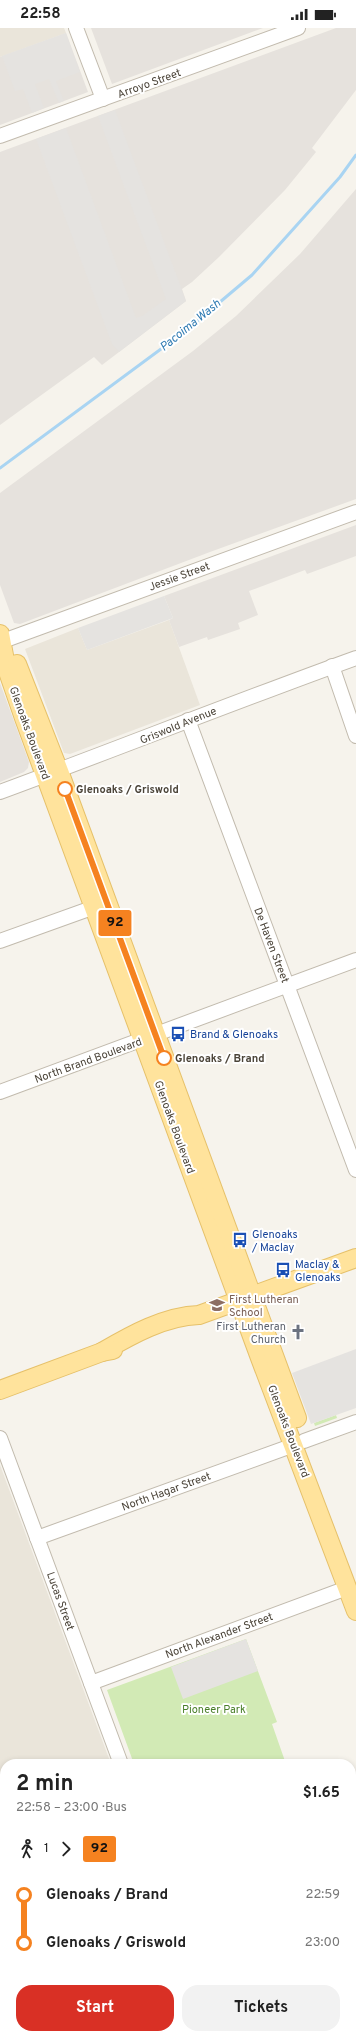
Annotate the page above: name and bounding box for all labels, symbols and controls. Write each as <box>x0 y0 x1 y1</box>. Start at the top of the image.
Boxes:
text: 22:58 <box>20 5 61 24</box>
street label: Arroyo Street <box>116 66 183 102</box>
water label: Pacoima Wash <box>157 296 225 355</box>
street label: Jessie Street <box>147 559 212 594</box>
street label: Glenoaks Boulevard <box>6 685 52 782</box>
street label: Griswold Avenue <box>138 704 219 748</box>
marker: Glenoaks / Griswold <box>57 781 73 797</box>
place label: Glenoaks / Griswold <box>76 783 179 797</box>
street label: De Haven Street <box>250 906 292 985</box>
line badge: 92 <box>97 910 133 936</box>
text: 92 <box>106 914 124 931</box>
bus stop icon: Brand & Glenoaks <box>169 1025 187 1043</box>
place label: Brand & Glenoaks <box>190 1028 278 1042</box>
street label: North Brand Boulevard <box>33 1035 144 1087</box>
marker: Glenoaks / Brand <box>156 1050 172 1066</box>
place label: Glenoaks / Brand <box>175 1052 265 1066</box>
street label: Glenoaks Boulevard <box>151 1079 197 1176</box>
place label: Glenoaks / Maclay <box>251 1228 298 1255</box>
bus stop icon: Glenoaks / Maclay <box>231 1231 249 1249</box>
place label: Maclay & Glenoaks <box>295 1258 341 1285</box>
bus stop icon: Maclay & Glenoaks <box>274 1261 292 1279</box>
place label: First Lutheran School <box>229 1293 299 1320</box>
school or university icon: First Lutheran School <box>208 1296 226 1314</box>
place label: First Lutheran Church <box>216 1320 286 1347</box>
church icon: First Lutheran Church <box>289 1323 307 1341</box>
street label: Glenoaks Boulevard <box>264 1383 312 1480</box>
street label: North Hagar Street <box>120 1469 213 1515</box>
street label: Lucas Street <box>43 1570 77 1633</box>
street label: North Alexander Street <box>164 1610 275 1662</box>
park label: Pioneer Park <box>182 1703 246 1717</box>
text: 2 min <box>16 1771 73 1798</box>
text: $1.65 <box>303 1784 340 1803</box>
text: 22:58 – 23:00 · Bus <box>16 1800 127 1816</box>
icon: walk <box>16 1838 38 1860</box>
icon: forward <box>55 1838 77 1860</box>
text: 92 <box>91 1840 108 1857</box>
text: 1 <box>44 1841 49 1857</box>
text: Glenoaks / Brand <box>46 1886 168 1905</box>
text: 22:59 <box>305 1887 340 1903</box>
text: Glenoaks / Griswold <box>46 1934 186 1953</box>
text: 23:00 <box>305 1935 340 1951</box>
button: Start <box>16 1985 174 2031</box>
button: Tickets <box>182 1985 340 2031</box>

